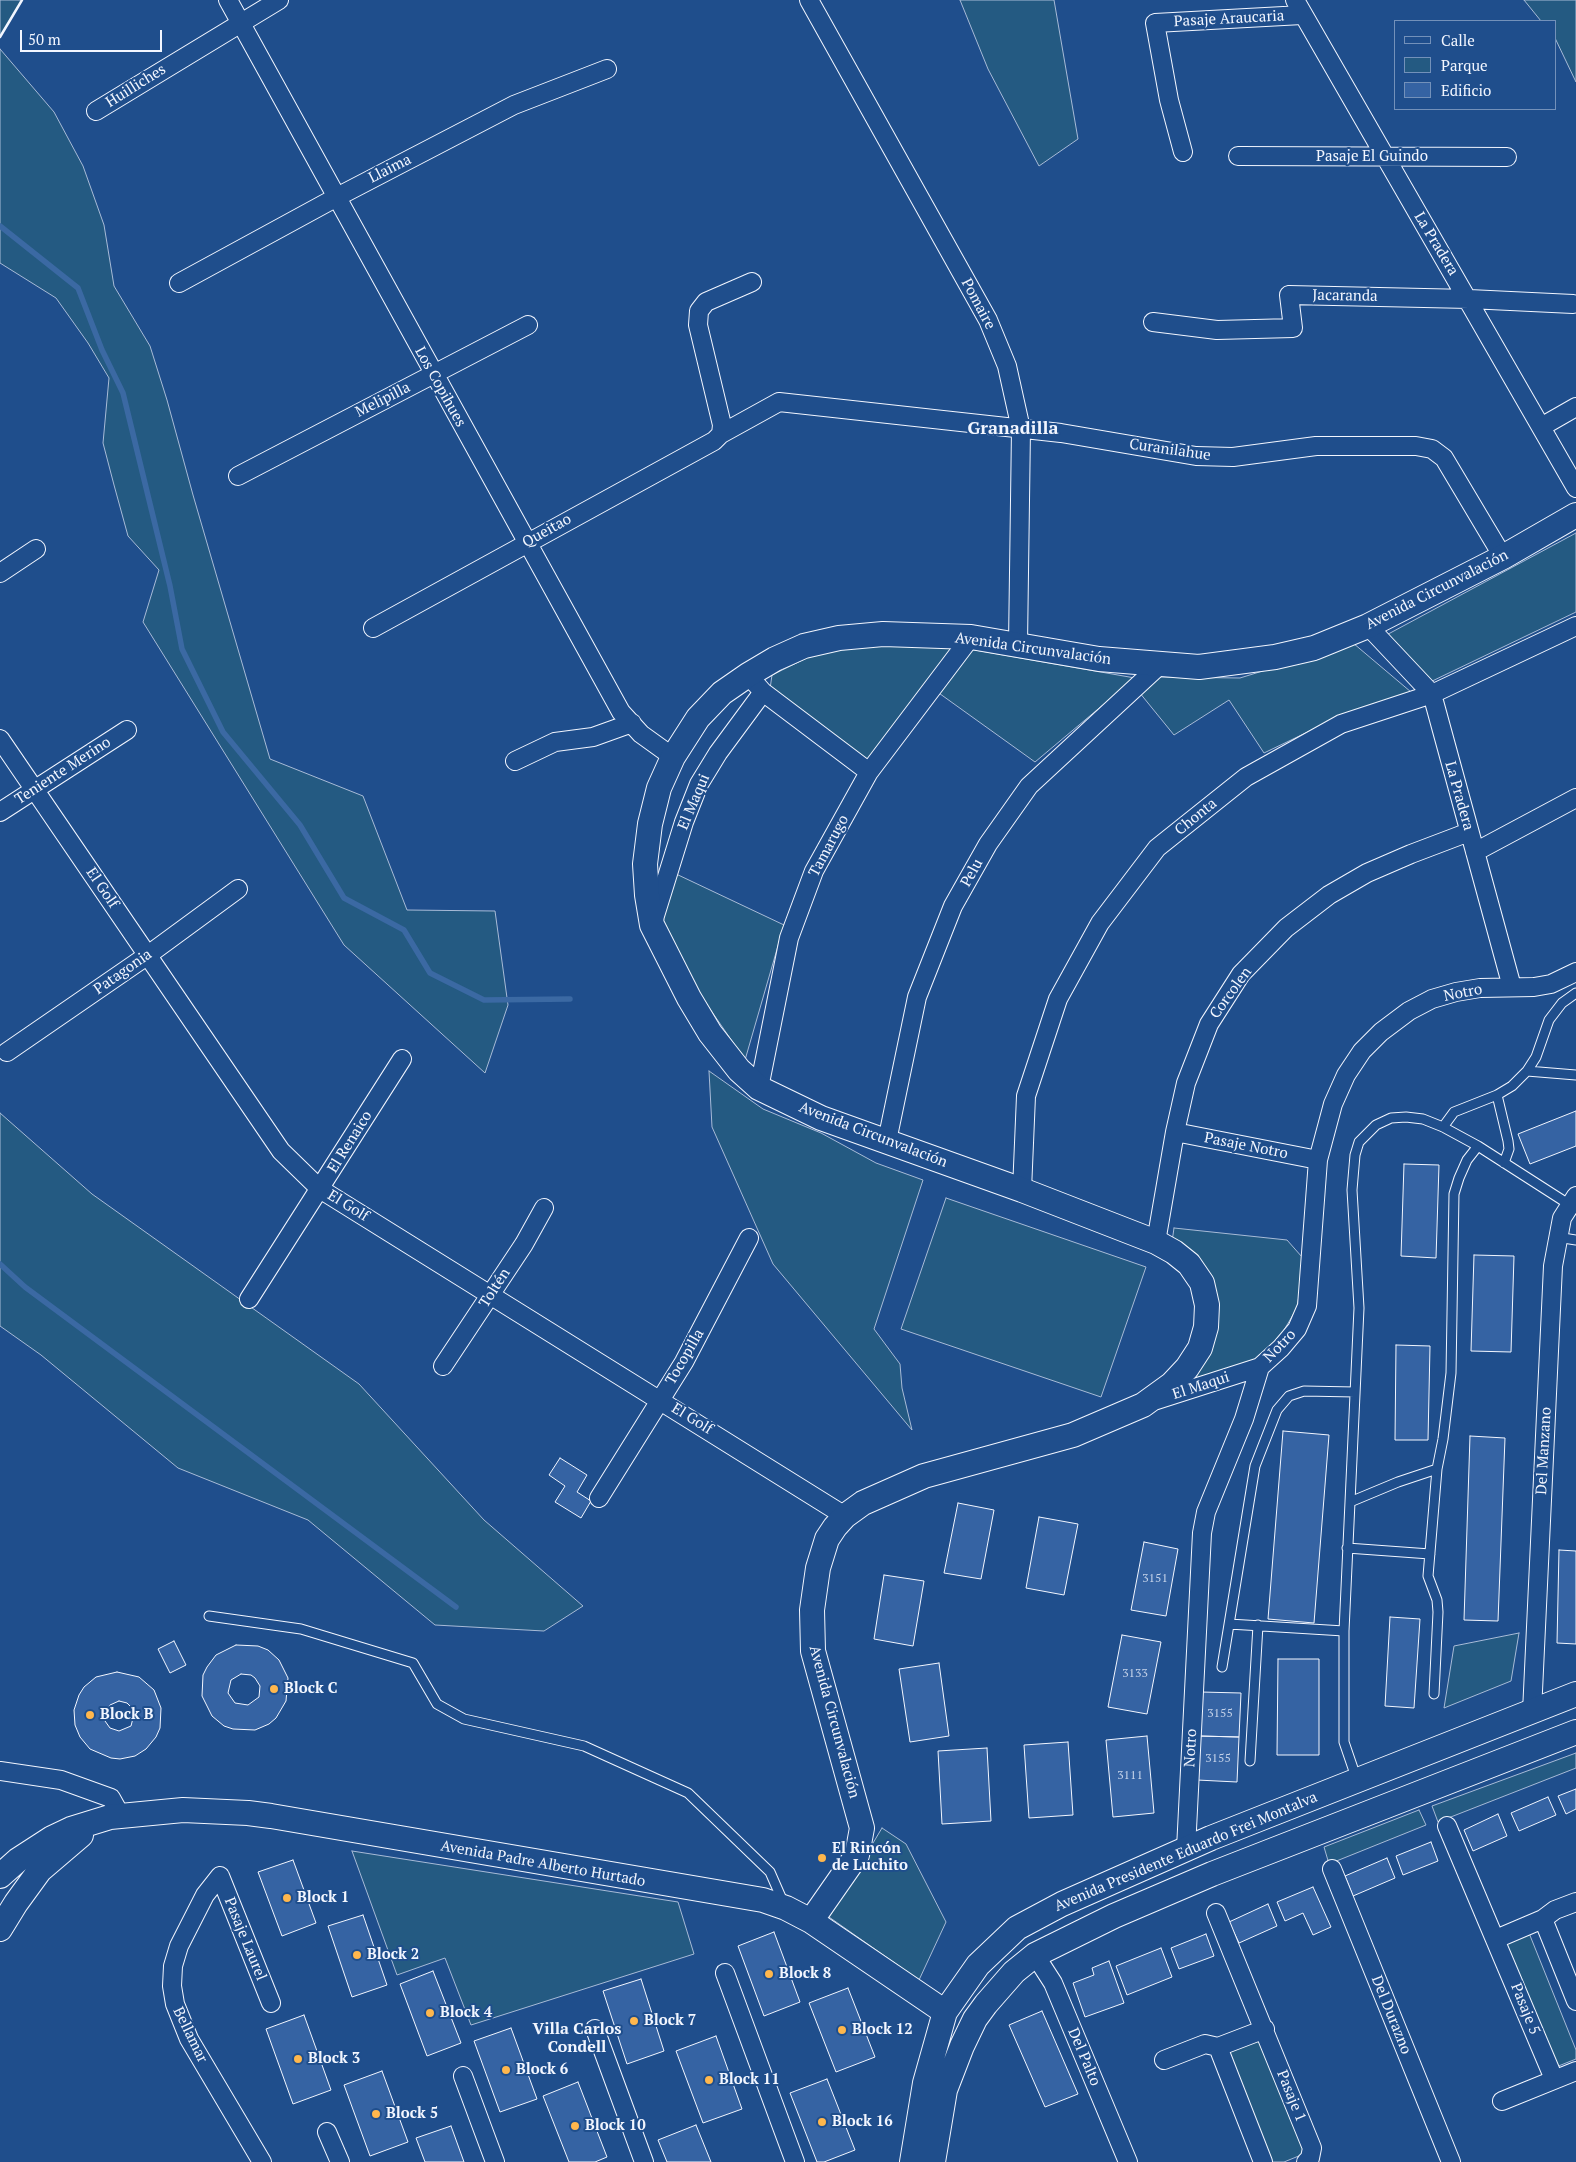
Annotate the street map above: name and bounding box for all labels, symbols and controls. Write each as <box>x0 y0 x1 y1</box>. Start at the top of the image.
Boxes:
street label: Pasaje Araucaria <box>1173 7 1285 31</box>
scale bar <box>22 20 165 52</box>
legend <box>1394 20 1556 110</box>
text: 50 m <box>28 29 61 49</box>
text: Calle <box>1441 30 1475 50</box>
text: Parque <box>1441 55 1488 75</box>
street label: Huilliches <box>103 61 169 111</box>
text: Edificio <box>1441 80 1491 100</box>
street label: Pasaje El Guindo <box>1316 148 1428 166</box>
street label: Llaima <box>366 151 414 187</box>
street label: La Pradera <box>1410 209 1462 279</box>
street label: Pomaire <box>957 275 999 333</box>
street label: Jacaranda <box>1312 286 1378 306</box>
street label: Los Copihues <box>411 344 469 430</box>
street label: Melipilla <box>353 379 413 421</box>
district label: Granadilla <box>968 418 1058 440</box>
street label: Curanilahue <box>1128 435 1212 465</box>
street label: Queitao <box>519 510 575 552</box>
street label: Avenida Circunvalación <box>1363 546 1511 634</box>
street label: Avenida Circunvalación <box>954 629 1112 669</box>
street label: Teniente Merino <box>12 733 114 809</box>
street label: La Pradera <box>1441 759 1477 833</box>
street label: El Maqui <box>674 771 714 833</box>
street label: Chonta <box>1171 795 1221 839</box>
street label: Tamarugo <box>805 812 853 880</box>
street label: Pelu <box>957 856 987 890</box>
street label: El Golf <box>82 864 122 912</box>
street label: Patagonia <box>90 945 156 999</box>
street label: Corcolen <box>1206 964 1256 1022</box>
street label: Notro <box>1442 980 1484 1006</box>
street label: Avenida Circunvalación <box>796 1098 950 1172</box>
street label: El Renaico <box>324 1108 376 1176</box>
street label: Pasaje Notro <box>1203 1129 1289 1163</box>
street label: El Golf <box>324 1186 372 1226</box>
street label: Toltén <box>476 1265 514 1311</box>
street label: Tocopilla <box>662 1326 708 1388</box>
street label: Notro <box>1260 1326 1300 1366</box>
street label: El Maqui <box>1170 1368 1232 1404</box>
street label: El Golf <box>668 1399 716 1439</box>
street label: Del Manzano <box>1533 1407 1555 1495</box>
house number: 3151 <box>1142 1572 1168 1586</box>
street label: Avenida Circunvalación <box>805 1644 863 1800</box>
house number: 3133 <box>1122 1667 1148 1681</box>
place label: Block C <box>284 1680 337 1698</box>
marker: Block C <box>268 1683 280 1695</box>
place label: Block B <box>100 1706 153 1724</box>
house number: 3155 <box>1207 1707 1233 1721</box>
marker: Block B <box>84 1709 96 1721</box>
street label: Notro <box>1181 1728 1201 1768</box>
house number: 3155 <box>1205 1752 1231 1766</box>
house number: 3111 <box>1117 1769 1143 1783</box>
street label: Avenida Presidente Eduardo Frei Montalva <box>1052 1788 1320 1916</box>
street label: Avenida Padre Alberto Hurtado <box>439 1837 647 1891</box>
place label: El Rincón de Luchito <box>832 1840 908 1875</box>
marker: El Rincón de Luchito <box>816 1852 828 1864</box>
place label: Block 1 <box>297 1889 349 1907</box>
marker: Block 1 <box>281 1892 293 1904</box>
street label: Pasaje Laurel <box>220 1895 270 1983</box>
place label: Block 2 <box>367 1946 419 1964</box>
marker: Block 2 <box>351 1949 363 1961</box>
place label: Block 8 <box>779 1965 831 1983</box>
marker: Block 8 <box>763 1968 775 1980</box>
street label: Del Durazno <box>1367 1973 1415 2057</box>
street label: Pasaje 5 <box>1507 1981 1543 2037</box>
street label: Bellamar <box>169 2004 211 2066</box>
place label: Block 4 <box>440 2004 492 2022</box>
marker: Block 4 <box>424 2007 436 2019</box>
place label: Block 7 <box>644 2012 696 2030</box>
marker: Block 7 <box>628 2015 640 2027</box>
district label: Villa Carlos Condell <box>532 2019 622 2057</box>
place label: Block 12 <box>852 2021 913 2039</box>
marker: Block 12 <box>836 2024 848 2036</box>
street label: Del Palto <box>1064 2025 1104 2089</box>
place label: Block 3 <box>308 2050 360 2068</box>
marker: Block 3 <box>292 2053 304 2065</box>
place label: Block 6 <box>516 2061 568 2079</box>
marker: Block 6 <box>500 2064 512 2076</box>
street label: Pasaje 1 <box>1273 2068 1309 2124</box>
place label: Block 11 <box>719 2071 780 2089</box>
marker: Block 11 <box>703 2074 715 2086</box>
place label: Block 5 <box>386 2105 438 2123</box>
marker: Block 5 <box>370 2108 382 2120</box>
place label: Block 16 <box>832 2113 893 2131</box>
marker: Block 16 <box>816 2116 828 2128</box>
place label: Block 10 <box>585 2117 646 2135</box>
marker: Block 10 <box>569 2120 581 2132</box>

